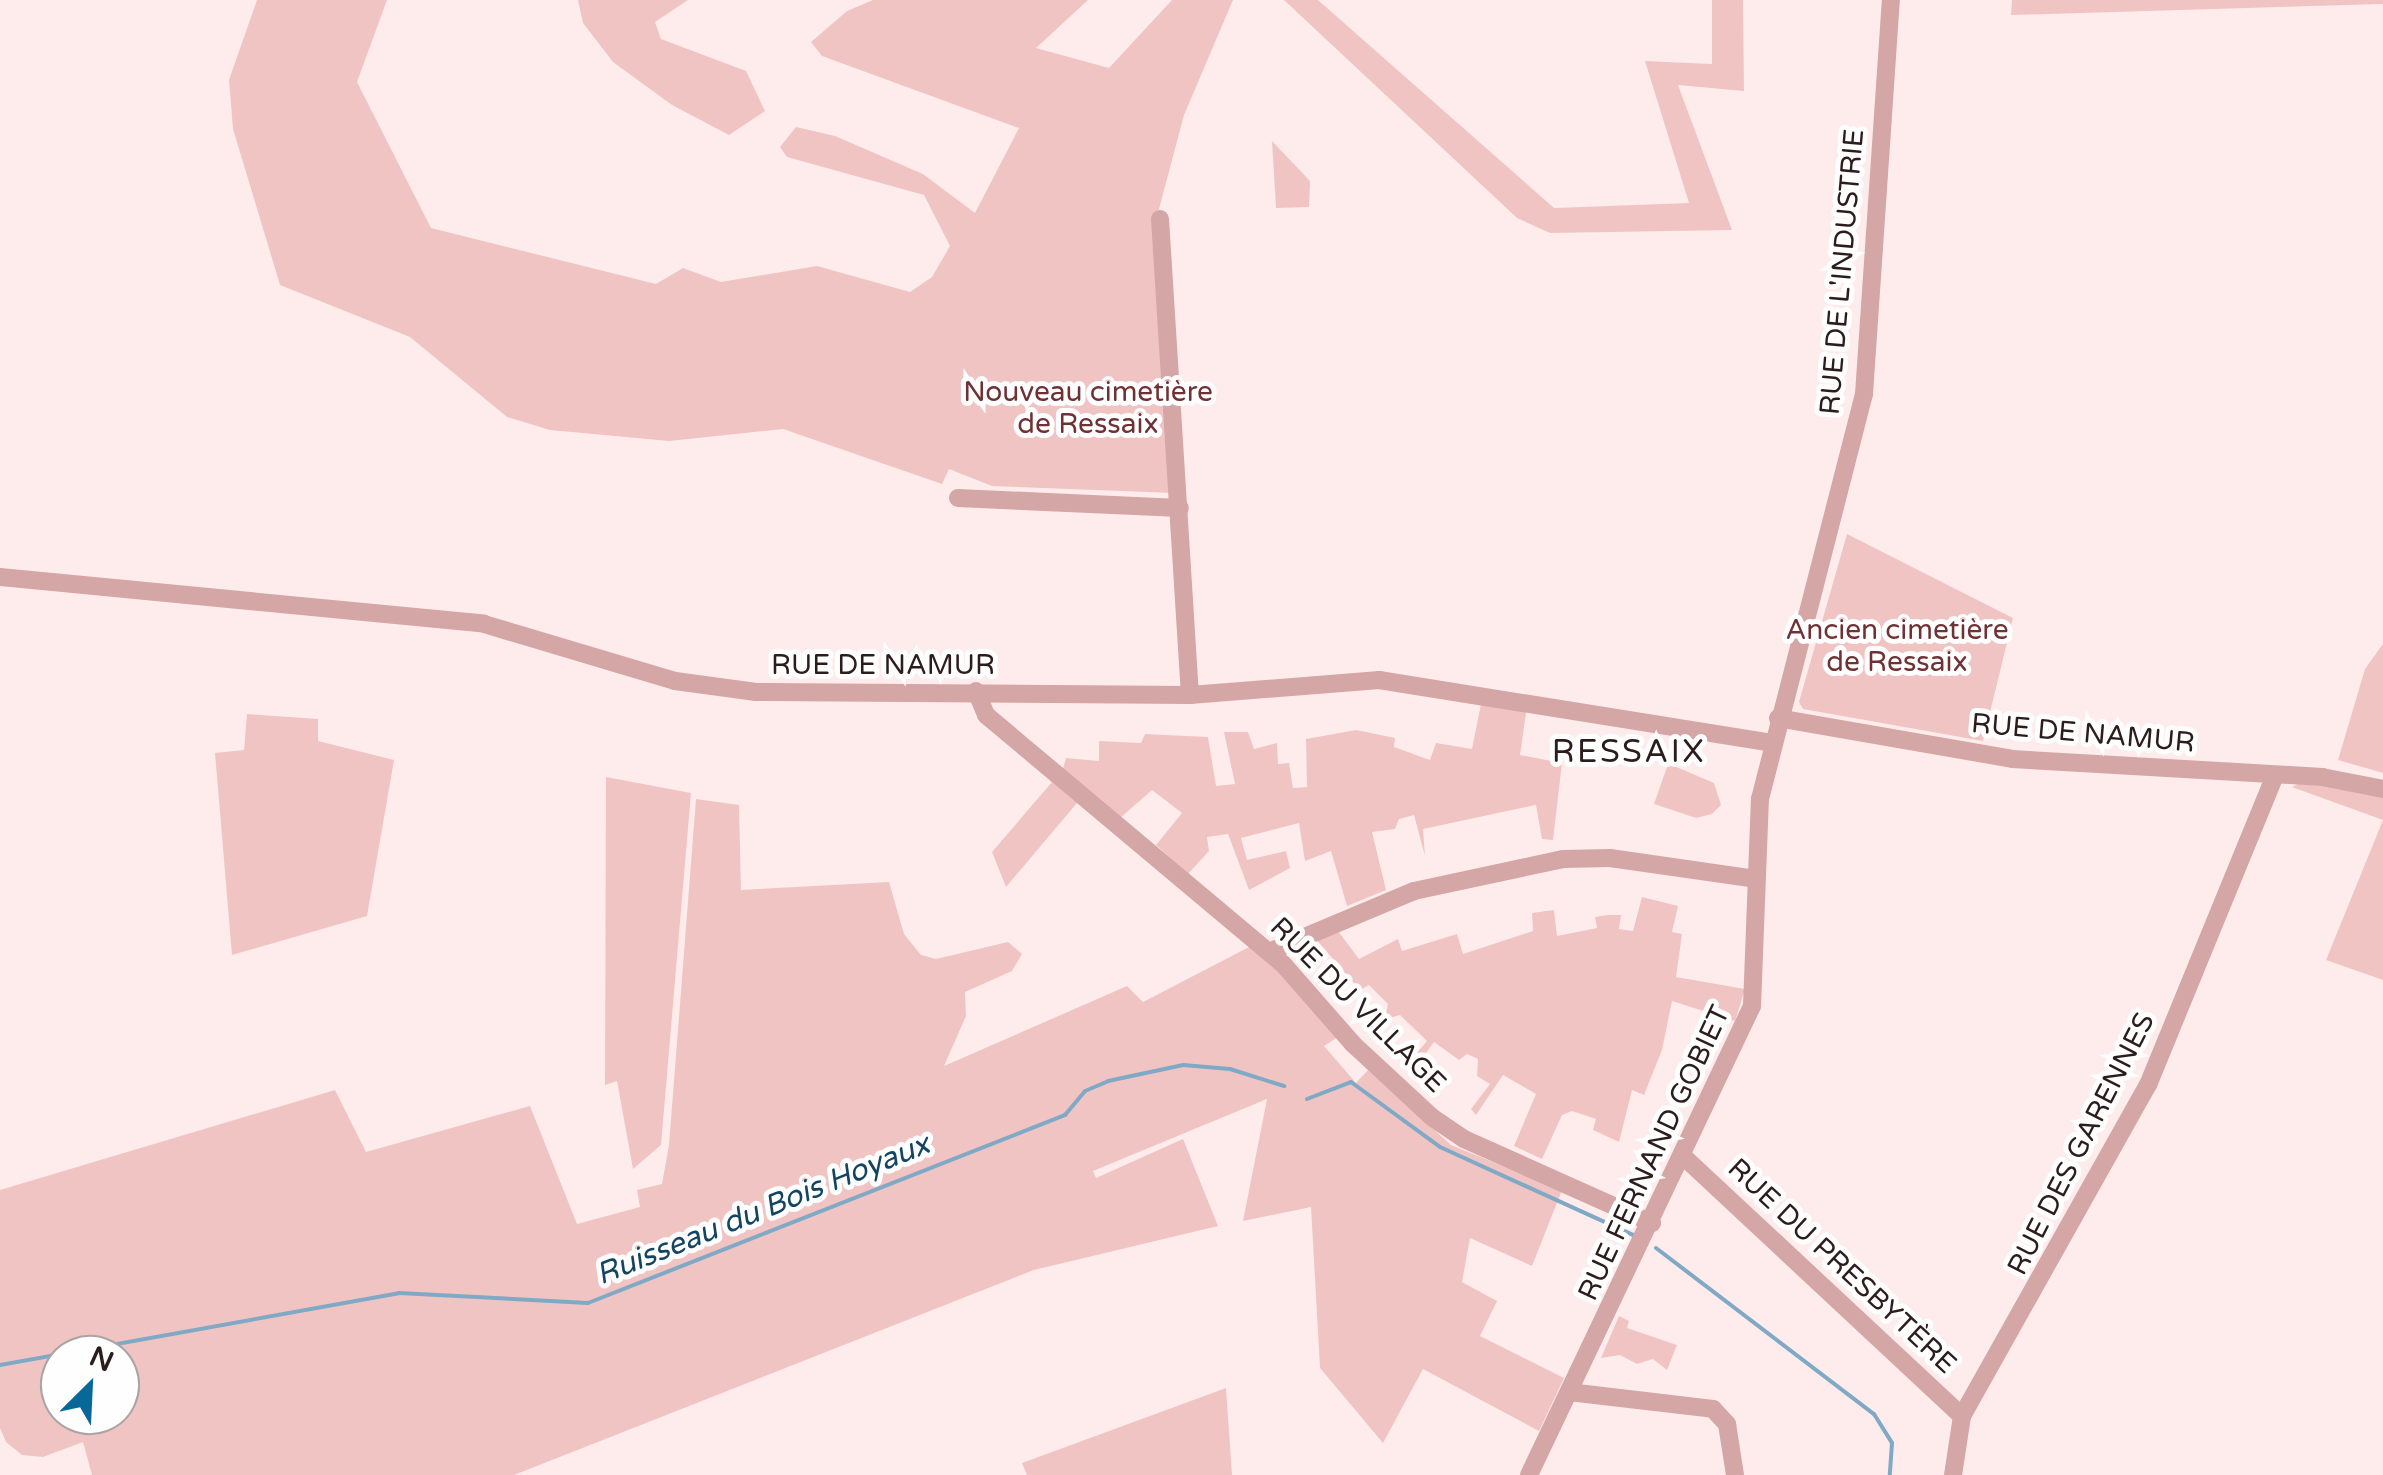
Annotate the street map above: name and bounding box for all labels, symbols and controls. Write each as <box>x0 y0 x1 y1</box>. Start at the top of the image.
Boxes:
street label: RUE DE L'INDUSTRIE <box>1813 128 1871 416</box>
park label: Nouveau cimetière de Ressaix <box>963 375 1213 441</box>
park label: Ancien cimetière de Ressaix <box>1786 613 2008 679</box>
street label: RUE DE NAMUR <box>771 648 995 682</box>
street label: RUE DE NAMUR <box>1970 707 2196 759</box>
district label: RESSAIX <box>1552 733 1706 771</box>
street label: RUE DU VILLAGE <box>1263 910 1453 1100</box>
street label: RUE FERNAND GOBIET <box>1571 1000 1737 1306</box>
street label: RUE DES GARENNES <box>2000 1007 2162 1281</box>
water label: Ruisseau du Bois Hoyaux <box>591 1127 935 1293</box>
street label: RUE DU PRESBYTÈRE <box>1721 1151 1963 1381</box>
north arrow <box>40 1335 140 1435</box>
text: N <box>84 1339 119 1380</box>

